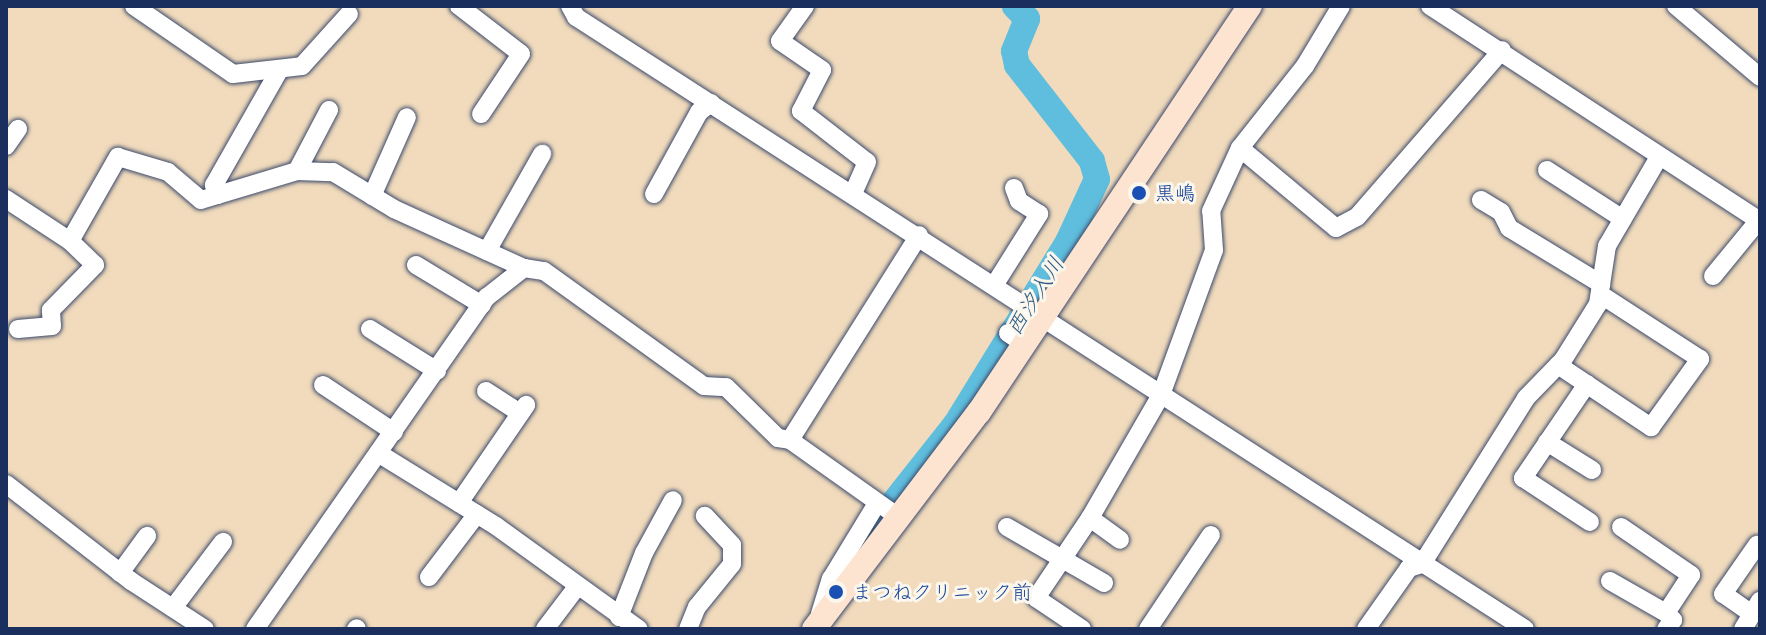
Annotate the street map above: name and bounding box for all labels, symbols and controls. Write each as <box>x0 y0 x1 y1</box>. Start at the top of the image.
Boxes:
place label: 黒嶋 <box>1155 181 1195 205</box>
marker: 黒嶋 <box>1130 184 1148 202</box>
water label: 西汐入川 <box>1000 252 1070 340</box>
place label: まつねクリニック前 <box>852 580 1032 604</box>
marker: まつねクリニック前 <box>827 583 845 601</box>

